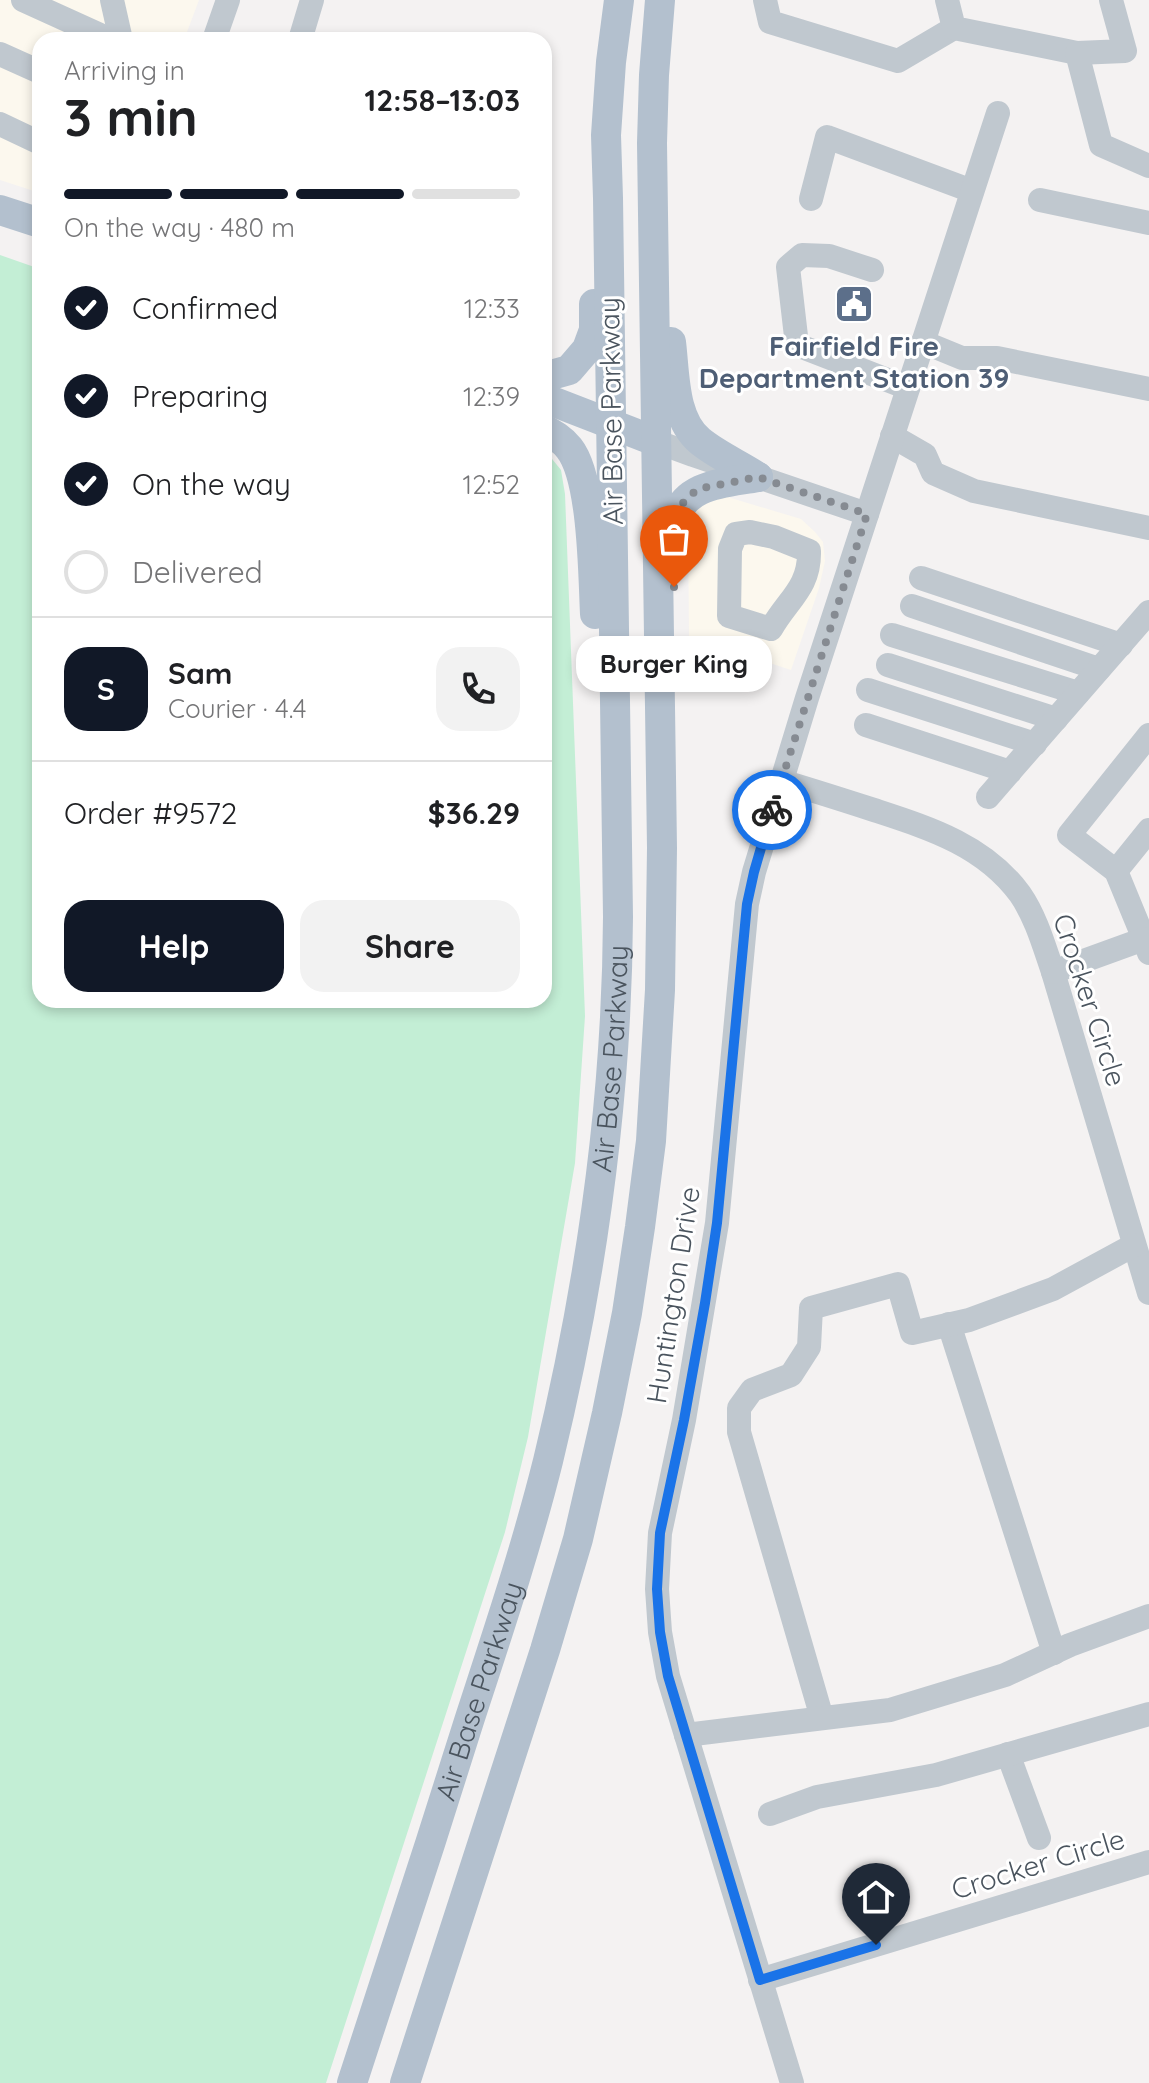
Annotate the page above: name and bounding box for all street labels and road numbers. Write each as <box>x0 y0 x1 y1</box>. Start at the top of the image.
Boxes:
street label: Air Base Parkway <box>591 297 630 525</box>
street label: Crocker Circle <box>1046 909 1135 1091</box>
street label: Air Base Parkway <box>583 945 635 1174</box>
street label: Huntington Drive <box>638 1184 707 1406</box>
street label: Air Base Parkway <box>427 1577 530 1805</box>
street label: Crocker Circle <box>947 1821 1129 1906</box>

